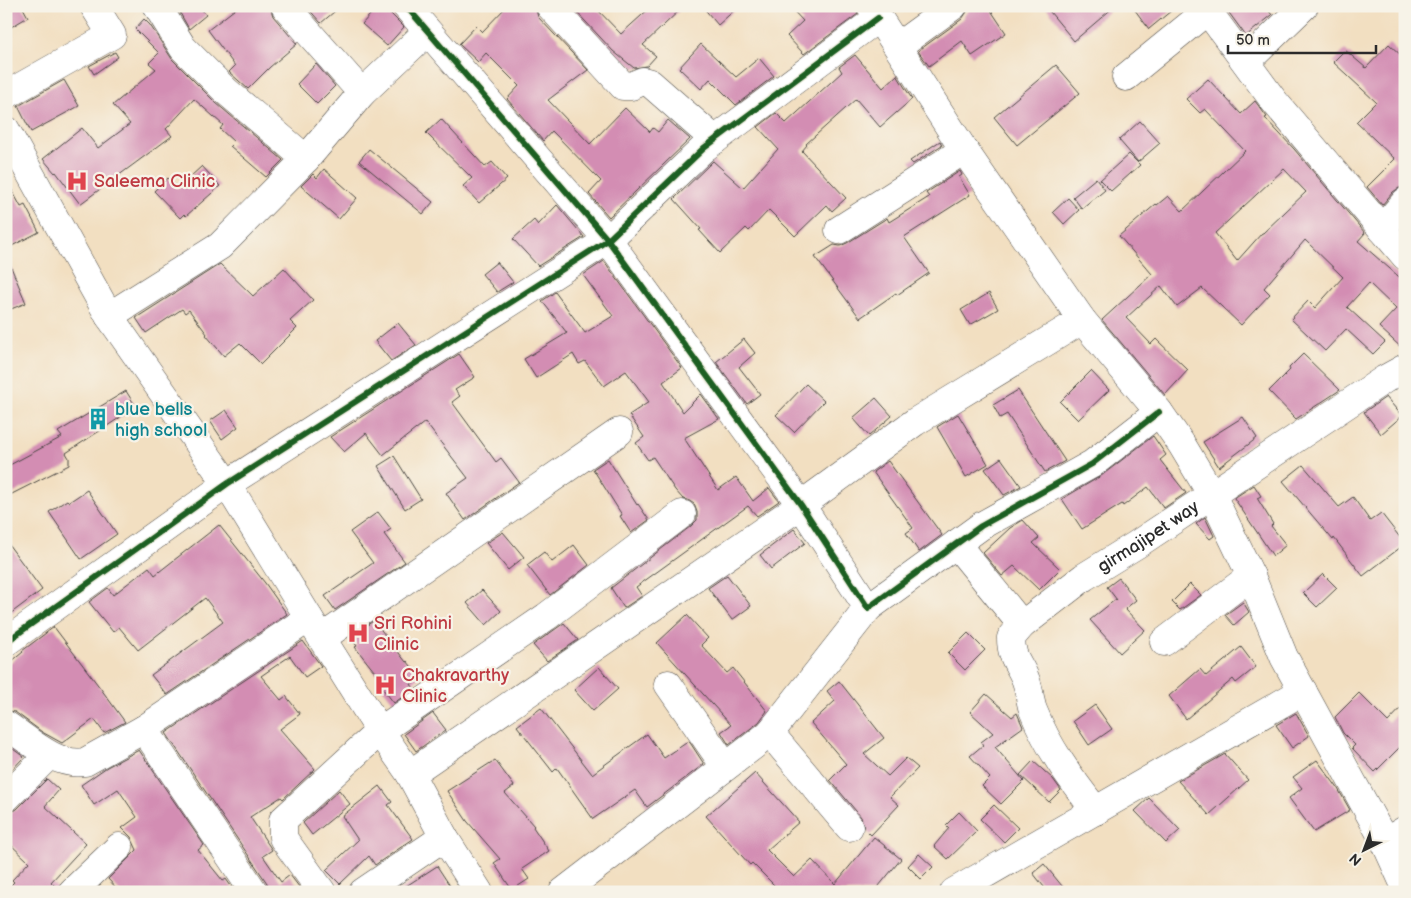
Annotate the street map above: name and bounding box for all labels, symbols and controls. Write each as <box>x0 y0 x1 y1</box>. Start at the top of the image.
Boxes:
scale bar <box>1228 22 1376 54</box>
text: 50 m <box>1236 31 1270 50</box>
hospital icon: Saleema Clinic <box>64 168 90 194</box>
place label: Saleema Clinic <box>94 171 215 192</box>
place label: blue bells high school <box>115 399 207 441</box>
building icon: blue bells high school <box>85 406 111 432</box>
street label: girmajipet way <box>1093 495 1203 577</box>
place label: Sri Rohini Clinic <box>374 613 452 655</box>
hospital icon: Sri Rohini Clinic <box>345 620 371 646</box>
place label: Chakravarthy Clinic <box>402 665 510 707</box>
hospital icon: Chakravarthy Clinic <box>372 672 398 698</box>
north arrow <box>1338 826 1388 876</box>
text: N <box>1346 849 1365 869</box>

